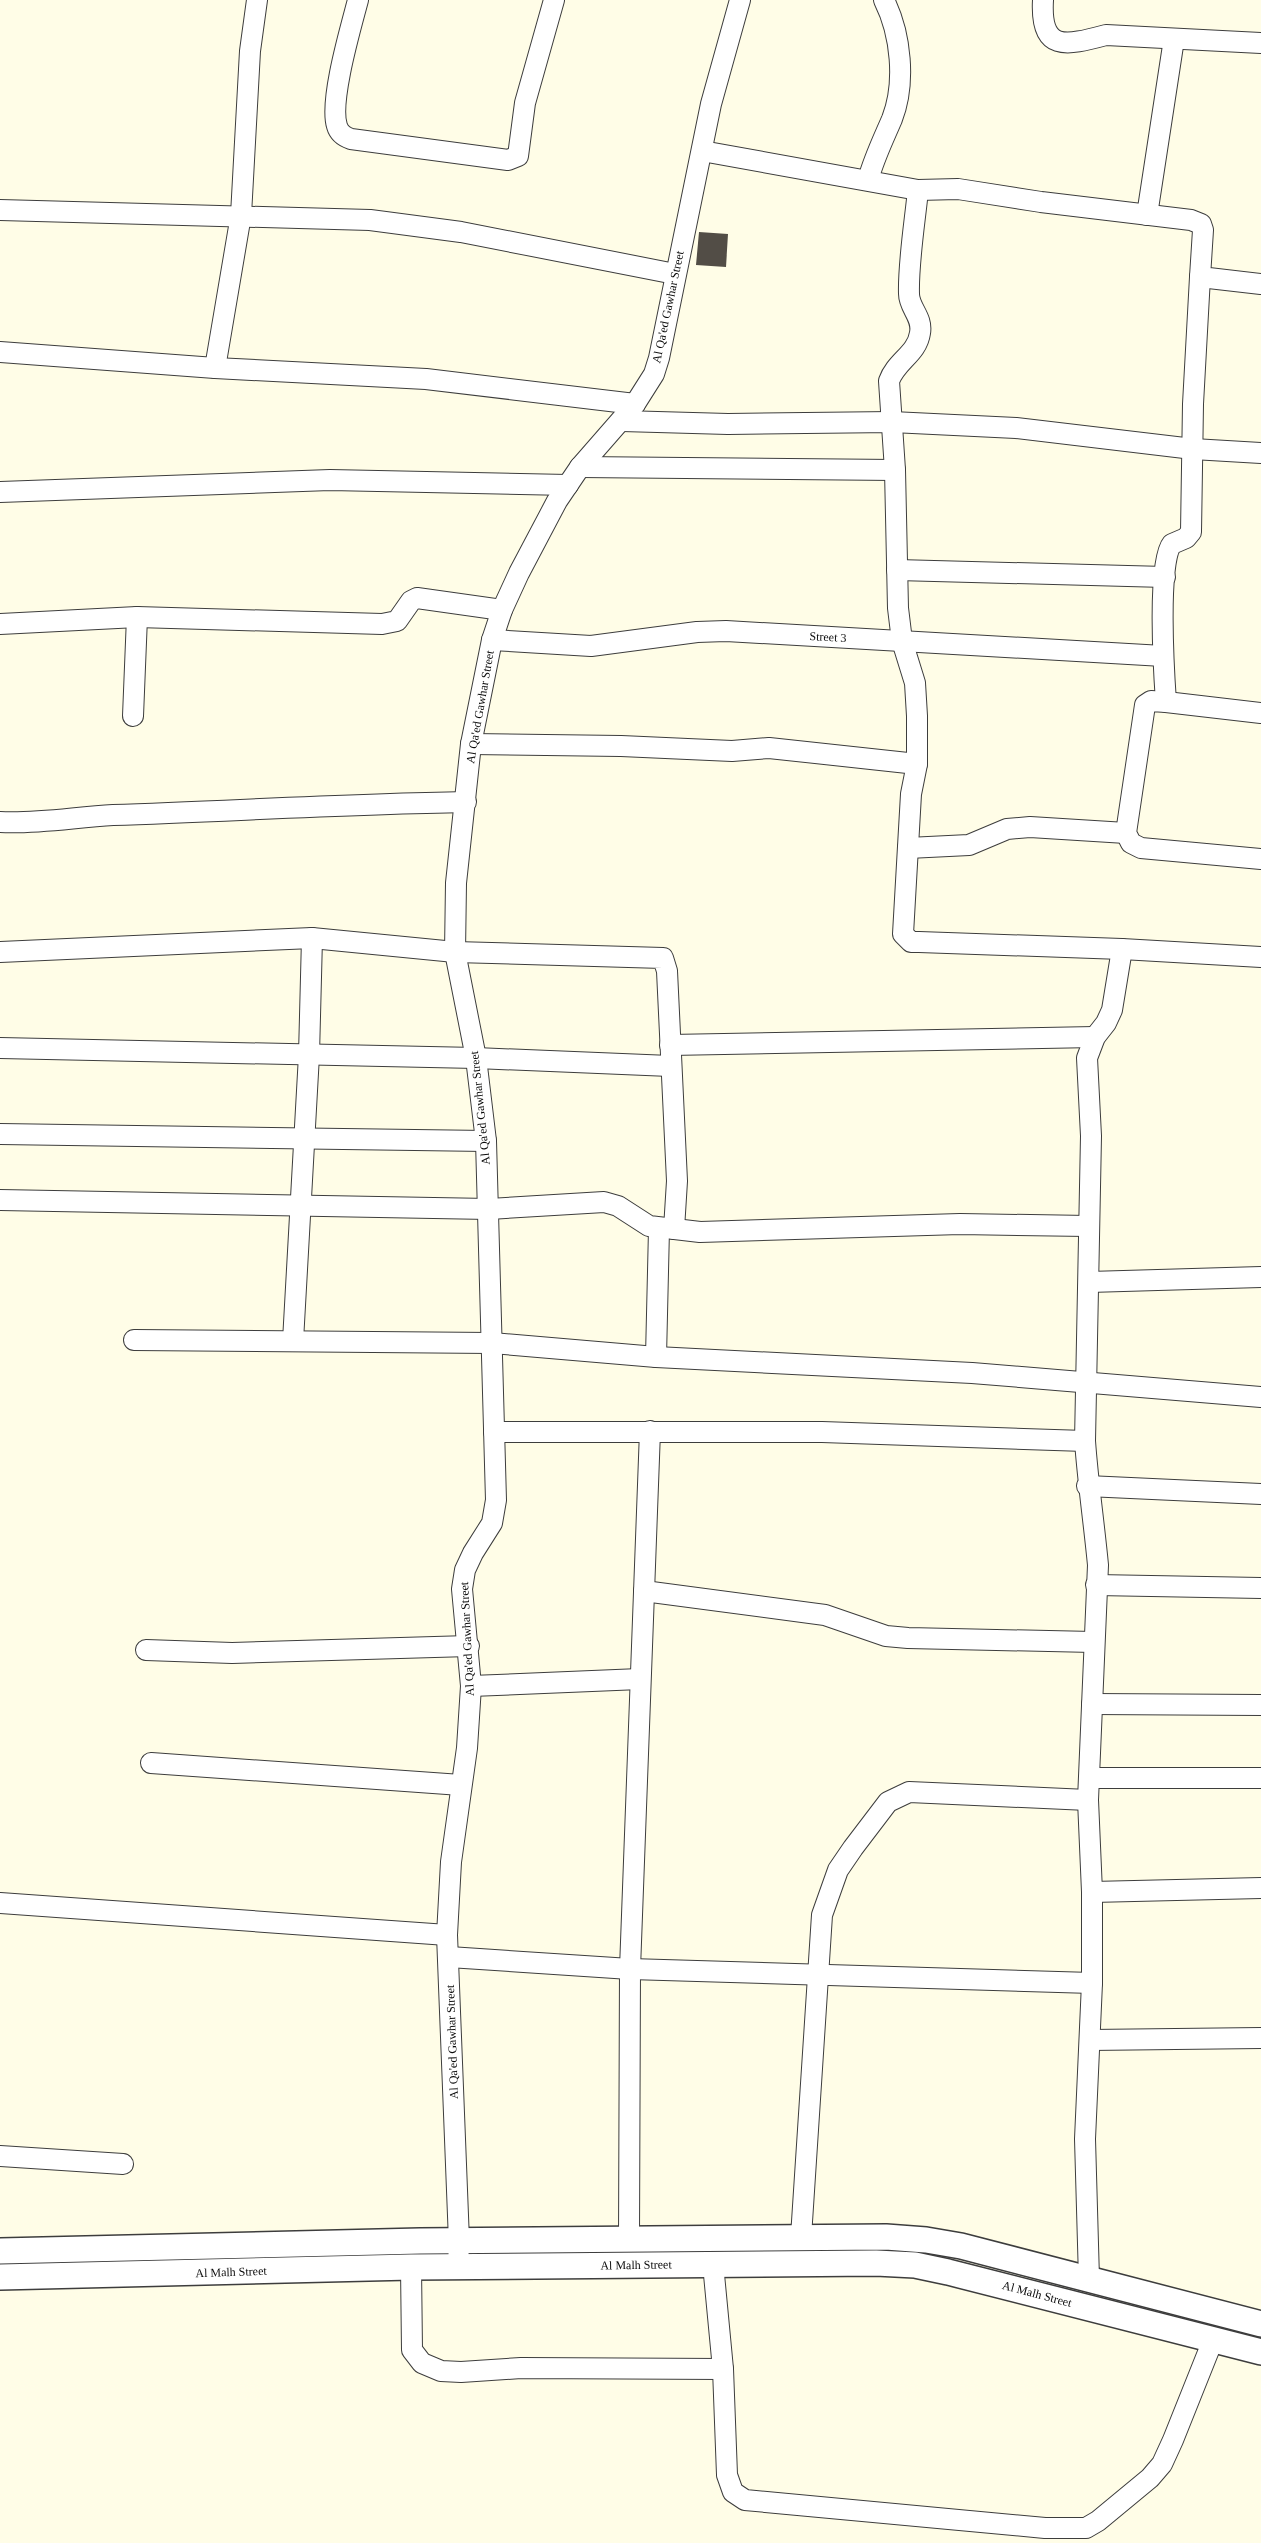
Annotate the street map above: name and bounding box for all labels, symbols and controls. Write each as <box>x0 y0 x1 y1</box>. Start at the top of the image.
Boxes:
street label: Al Qa'ed Gawhar Street <box>649 249 687 364</box>
street label: Street 3 <box>809 629 847 645</box>
street label: Al Qa'ed Gawhar Street <box>463 649 497 765</box>
street label: Al Qa'ed Gawhar Street <box>467 1050 493 1166</box>
street label: Al Qa'ed Gawhar Street <box>457 1581 477 1697</box>
street label: Al Qa'ed Gawhar Street <box>443 1984 461 2099</box>
street label: Al Malh Street <box>600 2257 672 2273</box>
street label: Al Malh Street <box>195 2264 268 2280</box>
street label: Al Malh Street <box>1001 2278 1074 2310</box>

